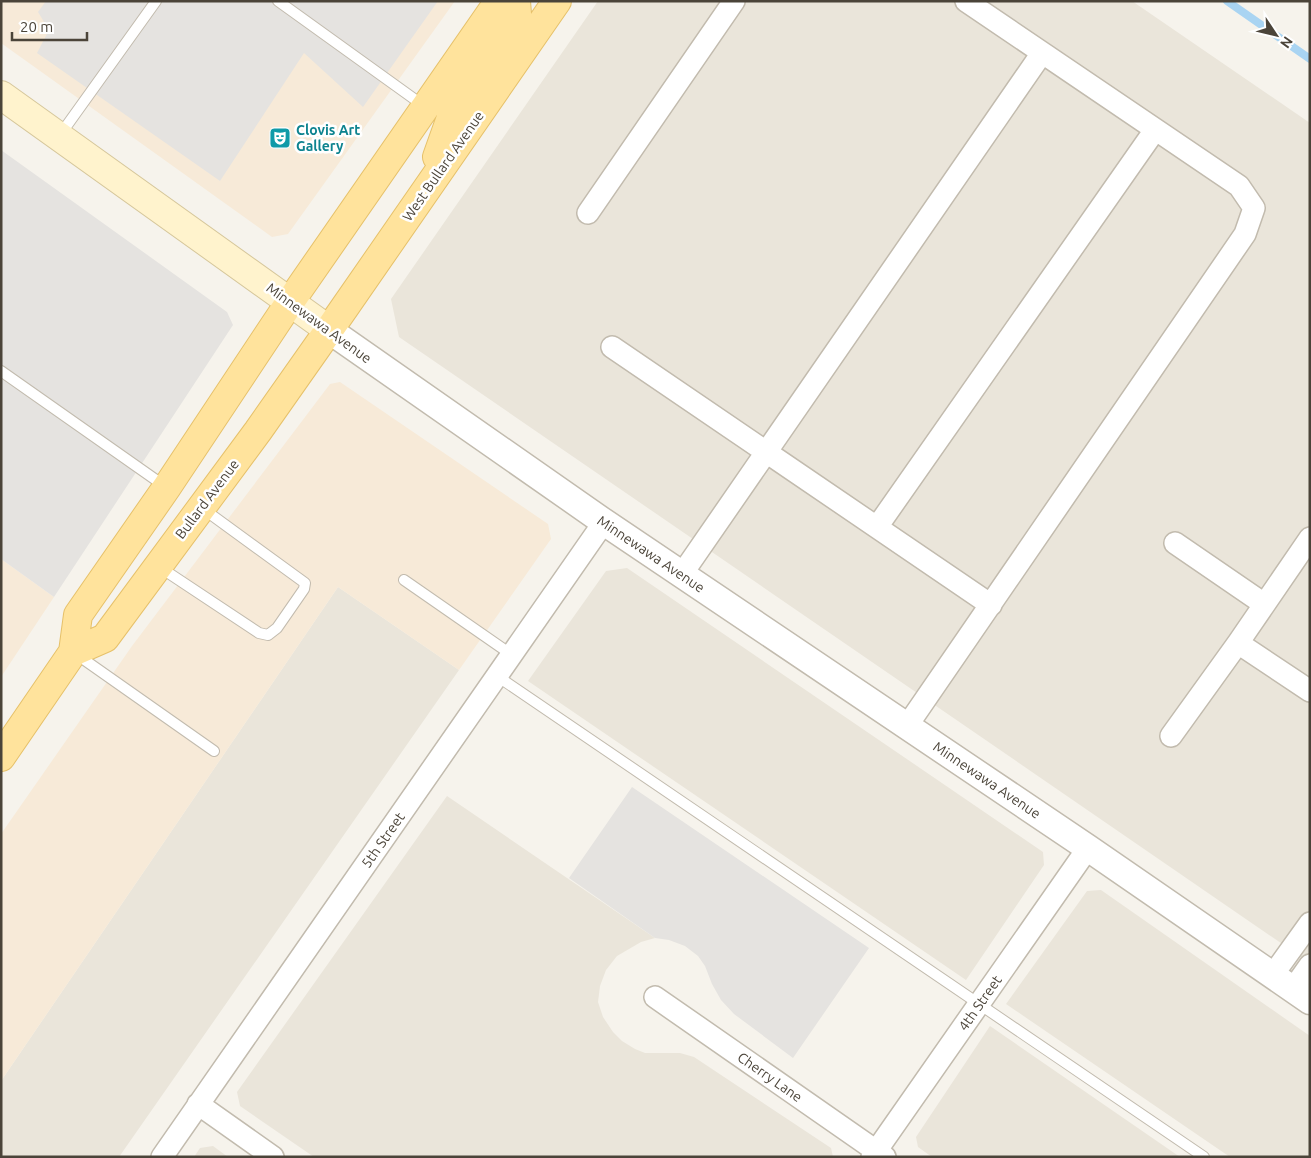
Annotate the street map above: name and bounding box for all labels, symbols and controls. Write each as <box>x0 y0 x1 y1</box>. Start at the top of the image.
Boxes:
scale bar <box>12 10 88 42</box>
north arrow <box>1251 10 1301 60</box>
text: 20 m <box>20 18 53 35</box>
text: N <box>1277 34 1296 51</box>
street label: West Bullard Avenue <box>399 108 487 224</box>
place label: Clovis Art Gallery <box>296 122 360 154</box>
theatre icon: Clovis Art Gallery <box>268 126 292 150</box>
street label: Minnewawa Avenue <box>263 280 375 366</box>
street label: Bullard Avenue <box>172 456 242 542</box>
street label: Minnewawa Avenue <box>594 512 708 596</box>
street label: Minnewawa Avenue <box>930 738 1044 822</box>
street label: 5th Street <box>358 809 408 871</box>
street label: 4th Street <box>955 972 1005 1034</box>
street label: Cherry Lane <box>735 1049 805 1105</box>

